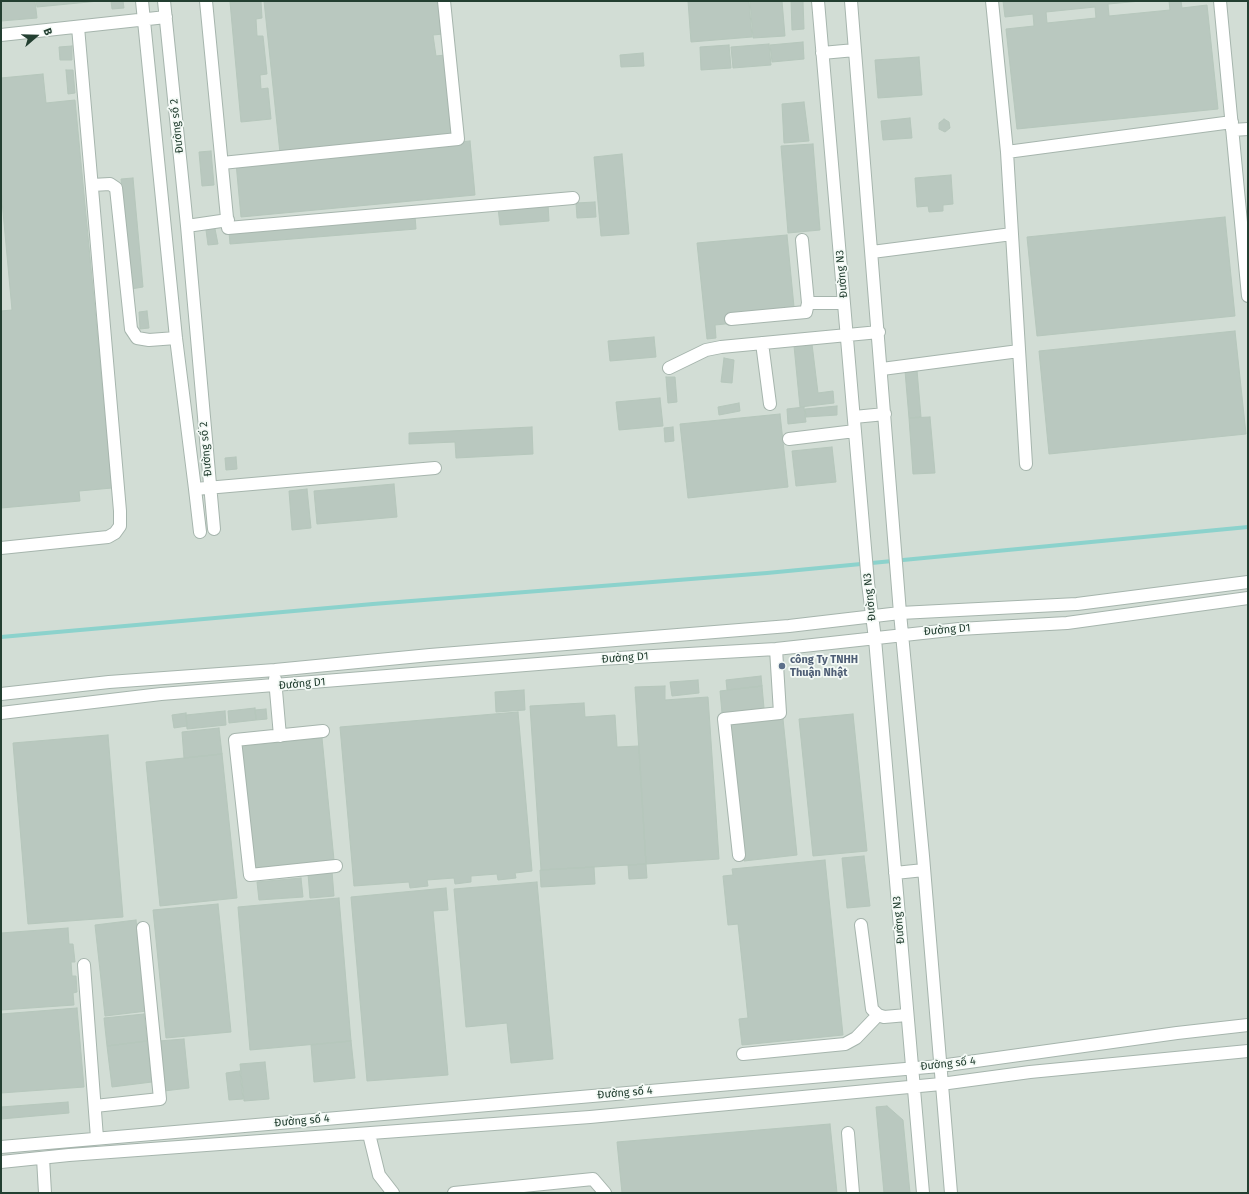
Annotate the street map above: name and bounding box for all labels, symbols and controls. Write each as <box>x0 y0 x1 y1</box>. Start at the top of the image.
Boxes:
north arrow <box>16 16 56 56</box>
text: B <box>40 26 55 37</box>
street label: Đường số 2 <box>168 98 186 154</box>
street label: Đường N3 <box>833 249 851 299</box>
street label: Đường số 2 <box>197 421 215 477</box>
street label: Đường N3 <box>861 572 879 622</box>
street label: Đường D1 <box>923 621 971 639</box>
street label: Đường D1 <box>601 650 649 666</box>
place label: công Ty TNHH Thuận Nhật <box>790 653 858 679</box>
marker: công Ty TNHH Thuận Nhật <box>777 661 787 671</box>
street label: Đường D1 <box>278 675 326 693</box>
street label: Đường N3 <box>890 895 908 945</box>
street label: Đường số 4 <box>920 1055 976 1073</box>
street label: Đường số 4 <box>597 1084 653 1102</box>
street label: Đường số 4 <box>274 1112 330 1130</box>

